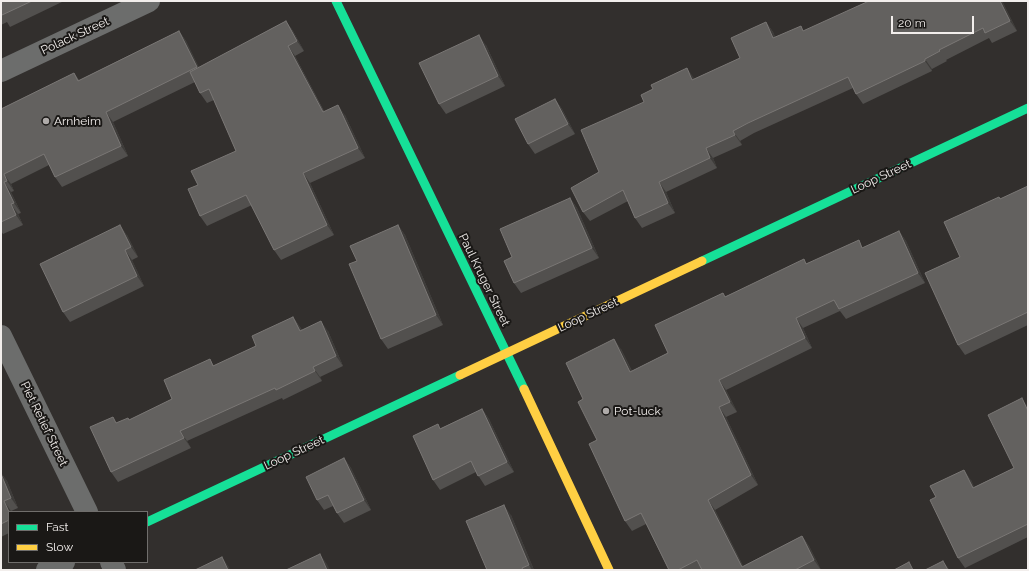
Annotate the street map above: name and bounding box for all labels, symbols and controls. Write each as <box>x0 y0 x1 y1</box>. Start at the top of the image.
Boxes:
scale bar <box>893 8 976 34</box>
street label: Polack Street <box>39 14 111 58</box>
text: 20 m <box>898 16 926 30</box>
place label: Arnheim <box>54 114 101 128</box>
marker: Arnheim <box>41 116 51 126</box>
street label: Loop Street <box>849 157 913 197</box>
street label: Paul Kruger Street <box>455 231 513 329</box>
street label: Loop Street <box>556 295 620 335</box>
street label: Piet Retief Street <box>17 379 71 469</box>
place label: Pot-luck <box>614 404 661 418</box>
marker: Pot-luck <box>601 406 611 416</box>
street label: Loop Street <box>262 433 326 473</box>
legend <box>8 511 148 563</box>
text: Fast <box>46 520 69 534</box>
text: Slow <box>46 540 73 554</box>

